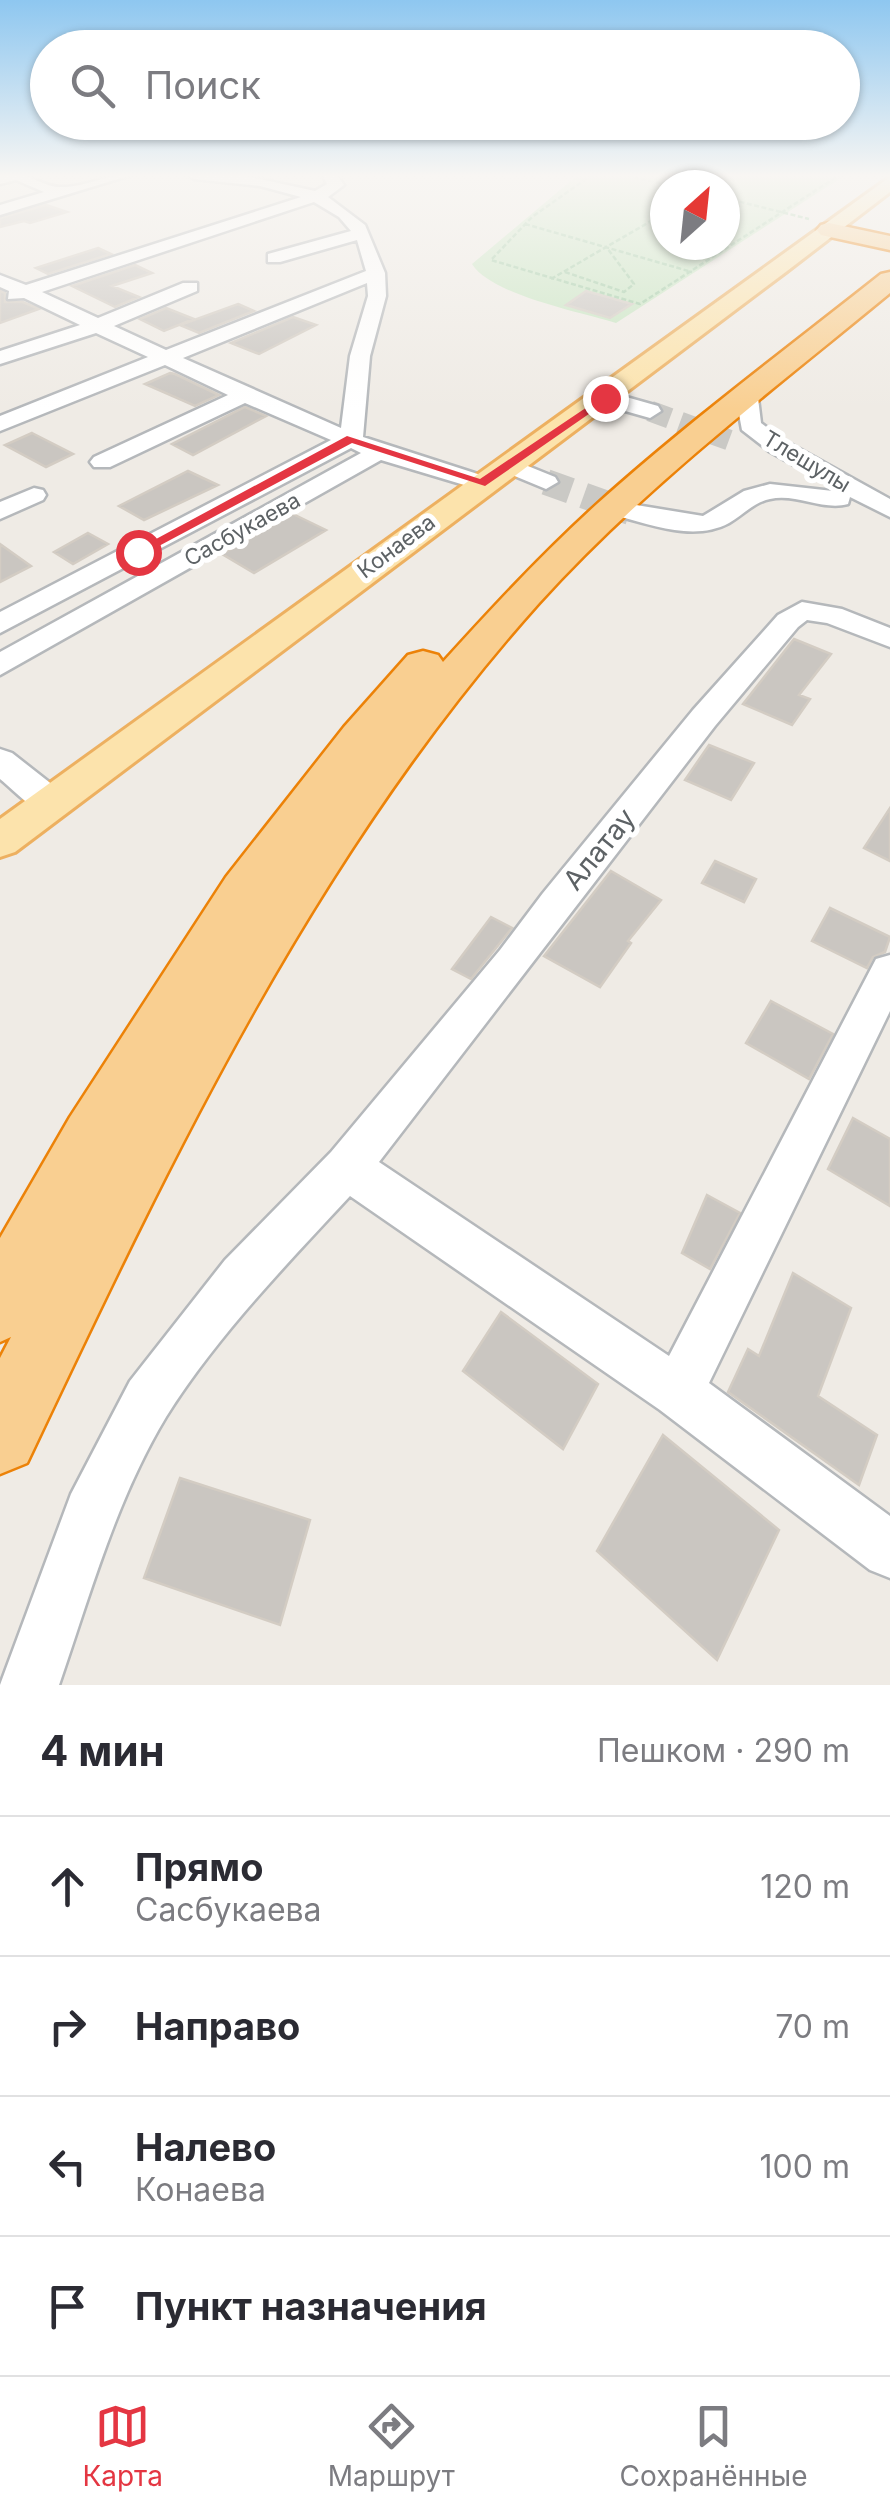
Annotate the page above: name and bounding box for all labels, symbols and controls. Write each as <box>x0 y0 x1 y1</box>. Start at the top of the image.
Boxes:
search box <box>30 30 860 140</box>
icon: search <box>65 58 120 113</box>
text: Поиск <box>145 62 261 108</box>
north arrow <box>650 170 740 260</box>
route end <box>583 376 629 422</box>
street label: Тлешулы <box>758 425 856 497</box>
street label: Сасбукаева <box>180 487 304 571</box>
street label: Конаева <box>352 509 440 583</box>
route start <box>116 530 162 576</box>
street label: Алатау <box>556 801 642 897</box>
text: 4 мин <box>40 1725 165 1776</box>
text: Пешком · 290 m <box>597 1731 850 1770</box>
text: Прямо <box>135 1844 263 1890</box>
icon: ahead <box>40 1859 95 1914</box>
text: 120 m <box>760 1867 850 1906</box>
text: Сасбукаева <box>135 1890 322 1929</box>
icon: right <box>40 1999 95 2054</box>
text: Направо <box>135 2003 300 2049</box>
text: 70 m <box>775 2007 850 2046</box>
text: Налево <box>135 2124 276 2170</box>
icon: left <box>40 2139 95 2194</box>
text: 100 m <box>760 2147 850 2186</box>
text: Конаева <box>135 2170 266 2209</box>
icon: arrive <box>40 2279 95 2334</box>
text: Пункт назначения <box>135 2283 487 2329</box>
tab: Карта <box>82 2399 163 2493</box>
tab: Маршрут <box>328 2399 455 2493</box>
tab: Сохранённые <box>620 2399 808 2493</box>

